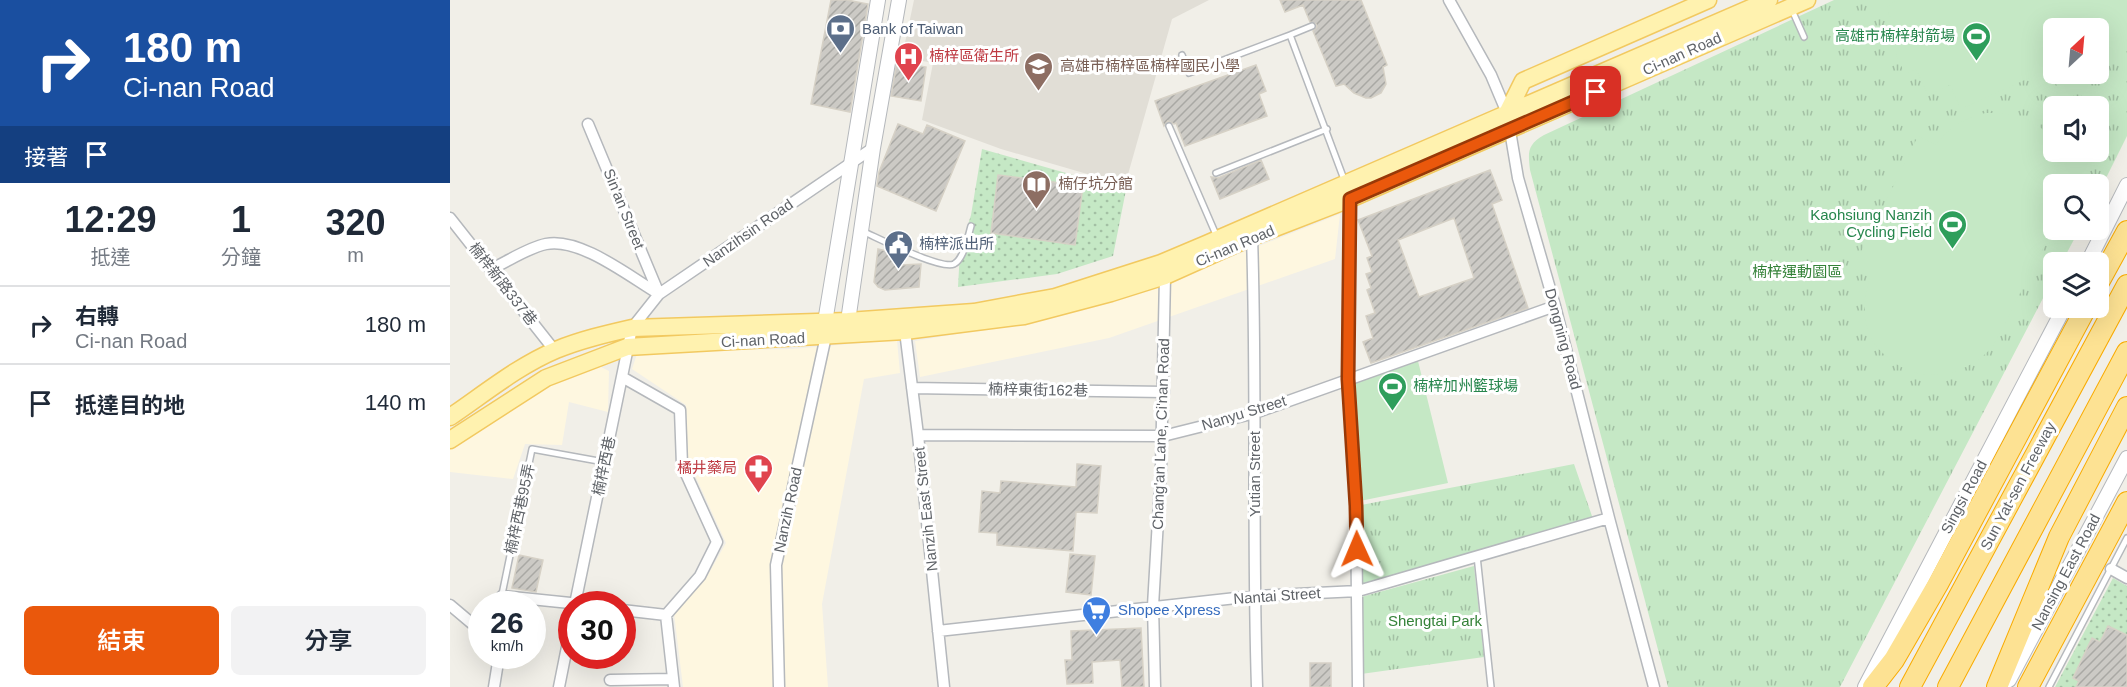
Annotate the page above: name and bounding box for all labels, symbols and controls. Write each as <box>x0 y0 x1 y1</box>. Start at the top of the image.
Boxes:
bank icon: Bank of Taiwan <box>825 13 857 55</box>
north arrow <box>2043 18 2109 84</box>
map controls <box>2043 18 2109 318</box>
place label: Bank of Taiwan <box>862 20 963 37</box>
sports icon: 高雄市楠梓射箭場 <box>1960 20 1992 62</box>
icon: right <box>24 24 102 102</box>
text: 180 m <box>123 24 242 71</box>
place label: 高雄市楠梓射箭場 <box>1835 27 1955 44</box>
street label: Ci-nan Road <box>1640 29 1724 78</box>
hospital icon: 楠梓區衛生所 <box>892 40 924 82</box>
place label: 楠梓區衛生所 <box>929 47 1019 64</box>
school or university icon: 高雄市楠梓區楠梓國民小學 <box>1023 50 1055 92</box>
place label: 高雄市楠梓區楠梓國民小學 <box>1060 57 1240 74</box>
pin <box>1570 66 1621 117</box>
text: Ci-nan Road <box>123 73 275 103</box>
icon: arrive <box>1579 75 1612 108</box>
button: sound <box>2043 96 2109 162</box>
icon: arrive <box>80 138 113 171</box>
text: 接著 <box>24 145 68 170</box>
street label: Sin'an Street <box>601 166 649 252</box>
library icon: 楠仔坑分館 <box>1021 168 1053 210</box>
button: search <box>2043 174 2109 240</box>
place label: 楠仔坑分館 <box>1058 175 1133 192</box>
street label: Nanzihsin Road <box>699 195 796 270</box>
text: 12:29 <box>64 199 157 240</box>
text: 1 <box>231 199 251 240</box>
text: 320 <box>325 202 386 243</box>
place label: Kaohsiung Nanzih Cycling Field <box>1810 206 1932 240</box>
sports icon: Kaohsiung Nanzih Cycling Field <box>1937 208 1969 250</box>
street label: Ci-nan Road <box>1193 221 1277 270</box>
public building icon: 楠梓派出所 <box>882 228 914 270</box>
place label: 楠梓派出所 <box>919 235 994 252</box>
street label: 楠梓新路337巷 <box>466 239 541 328</box>
text: m <box>347 244 364 266</box>
text: 抵達 <box>90 246 130 268</box>
text: 分鐘 <box>221 246 261 268</box>
button: layers <box>2043 252 2109 318</box>
park label: 楠梓運動園區 <box>1752 263 1842 280</box>
street label: Dongning Road <box>1542 286 1585 391</box>
text: 右轉 <box>75 304 119 329</box>
icon: right <box>24 309 57 342</box>
text: 180 m <box>365 312 426 337</box>
street label: Ci-nan Road <box>720 329 805 350</box>
text: Ci-nan Road <box>75 330 187 352</box>
street label: Chang'an Lane, Ci'nan Road <box>1149 338 1172 530</box>
sports icon: 楠梓加州籃球場 <box>1376 370 1408 412</box>
place label: 楠梓加州籃球場 <box>1413 377 1518 394</box>
street label: 楠梓東街162巷 <box>988 380 1088 399</box>
icon: arrive <box>24 387 57 420</box>
text: 140 m <box>365 390 426 415</box>
street label: Nanyu Street <box>1200 391 1289 433</box>
text: 抵達目的地 <box>75 393 185 418</box>
street label: Sun Yat-sen Freeway <box>1977 418 2059 553</box>
street label: Yutian Street <box>1246 430 1263 517</box>
street label: 楠梓西巷 <box>589 435 618 497</box>
street label: Nanzih East Street <box>910 445 940 572</box>
pharmacy icon: 橘井藥局 <box>742 452 774 494</box>
street label: Singsi Road <box>1937 457 1990 536</box>
place label: 橘井藥局 <box>677 459 737 476</box>
street label: 楠梓西巷95弄 <box>502 462 537 556</box>
street label: Nanzih Road <box>770 466 805 554</box>
street label: Nansing East Road <box>2028 511 2103 633</box>
position arrow <box>1325 517 1389 581</box>
street label: Nantai Street <box>1233 584 1322 607</box>
speed limit sign: 30 <box>558 591 636 669</box>
supermarket icon: Shopee Xpress <box>1081 594 1113 636</box>
place label: Shopee Xpress <box>1118 601 1221 618</box>
button: 結束 <box>24 606 219 675</box>
button: 分享 <box>231 606 426 675</box>
text: 26 <box>490 606 524 639</box>
park label: Shengtai Park <box>1388 612 1483 629</box>
text: km/h <box>491 637 523 654</box>

